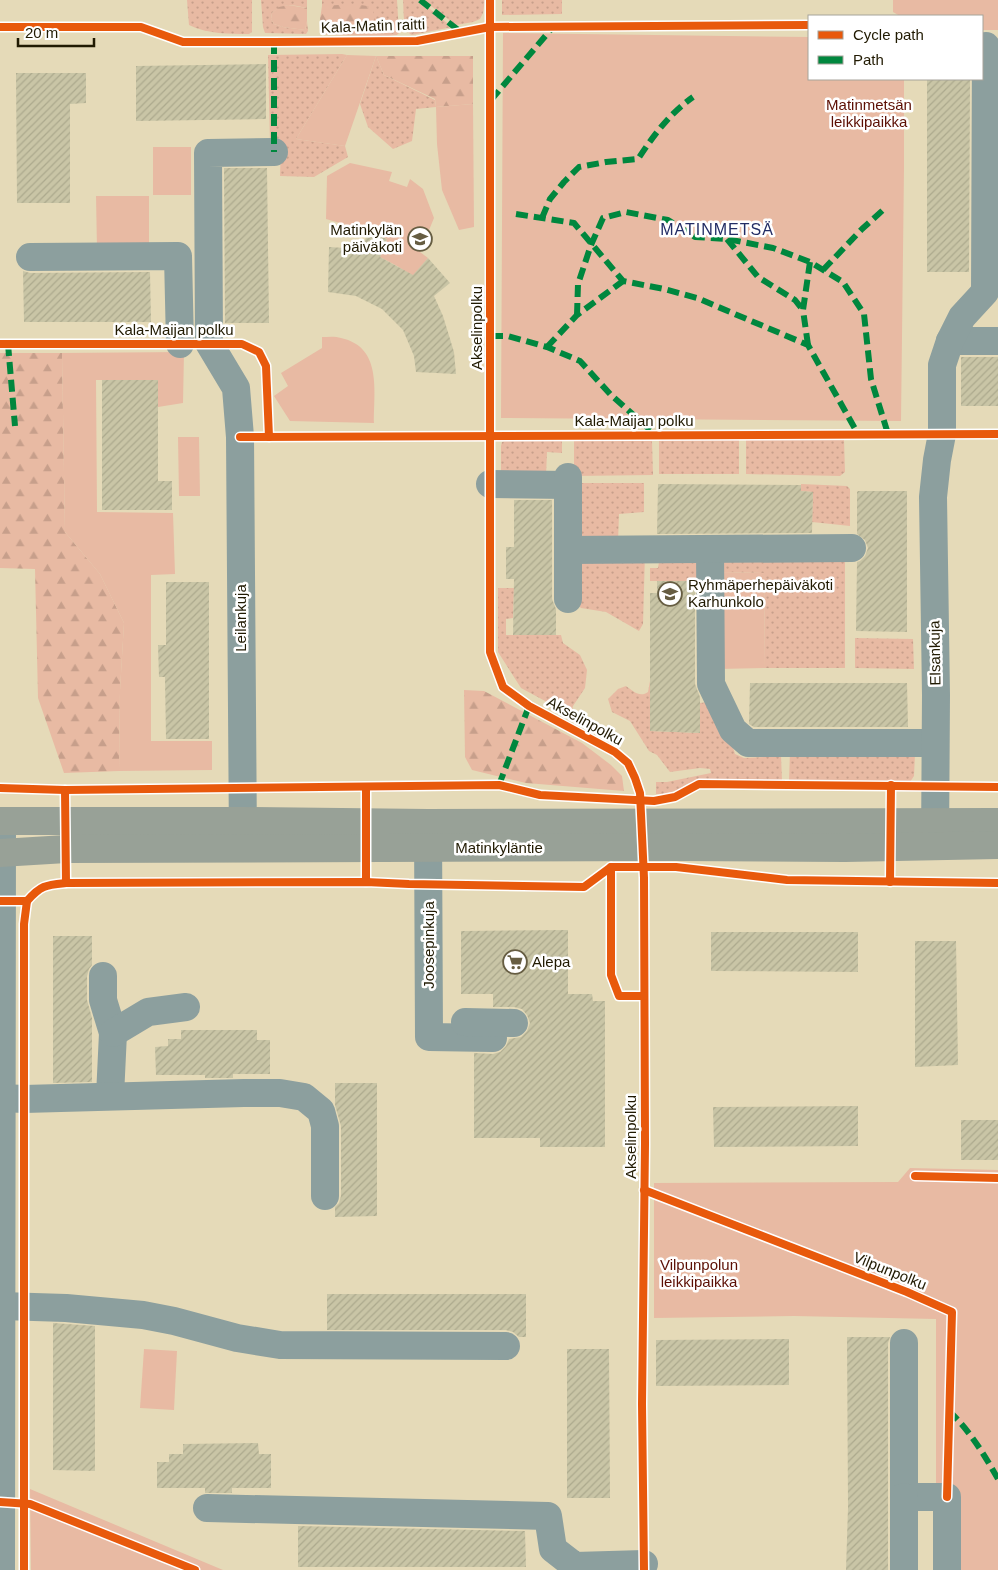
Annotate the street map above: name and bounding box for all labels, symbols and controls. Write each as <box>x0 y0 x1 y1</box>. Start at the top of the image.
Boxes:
scale bar <box>18 15 94 47</box>
street label: Kala-Matin raitti <box>321 15 425 36</box>
legend <box>808 15 983 80</box>
text: 20 m <box>25 24 58 41</box>
text: Cycle path <box>853 26 924 43</box>
text: Path <box>853 51 884 68</box>
park label: Matinmetsän leikkipaikka <box>826 96 912 130</box>
place label: Matinkylän päiväkoti <box>330 221 402 255</box>
district label: MATINMETSÄ <box>660 221 774 238</box>
school or university icon: Matinkylän päiväkoti <box>407 226 433 252</box>
street label: Akselinpolku <box>468 286 485 370</box>
street label: Kala-Maijan polku <box>114 321 234 338</box>
street label: Kala-Maijan polku <box>574 412 694 429</box>
place label: Ryhmäperhepäiväkoti Karhunkolo <box>688 576 833 610</box>
school or university icon: Ryhmäperhepäiväkoti Karhunkolo <box>657 581 683 607</box>
street label: Leilankuja <box>232 584 249 652</box>
street label: Elsankuja <box>925 620 944 686</box>
street label: Akselinpolku <box>544 693 626 748</box>
street label: Matinkyläntie <box>455 839 543 856</box>
street label: Joosepinkuja <box>420 901 437 989</box>
supermarket icon: Alepa <box>502 949 528 975</box>
place label: Alepa <box>532 953 571 970</box>
street label: Akselinpolku <box>622 1095 639 1179</box>
street label: Vilpunpolku <box>851 1248 929 1293</box>
park label: Vilpunpolun leikkipaikka <box>660 1256 738 1290</box>

